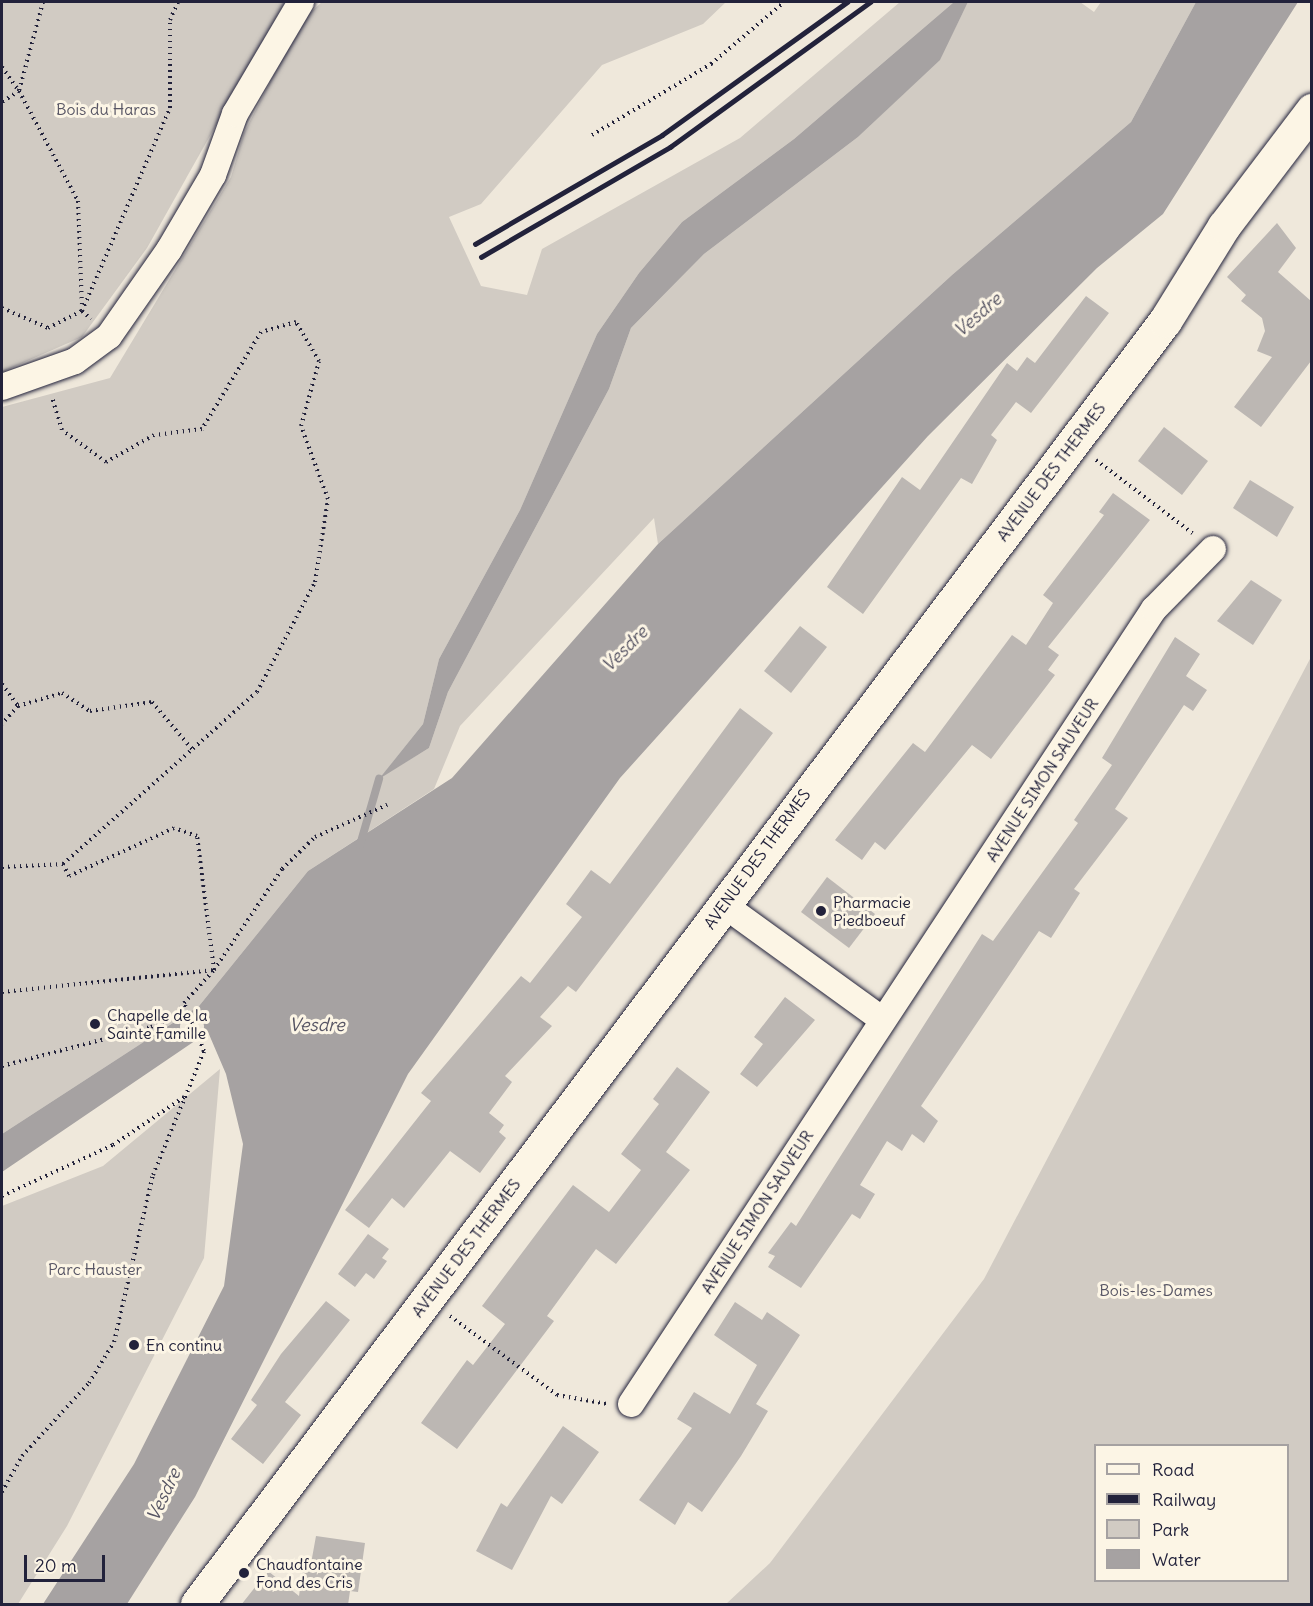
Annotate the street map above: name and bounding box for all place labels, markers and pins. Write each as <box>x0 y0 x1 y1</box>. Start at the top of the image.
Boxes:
place label: Pharmacie Piedboeuf <box>833 892 911 930</box>
marker: Pharmacie Piedboeuf <box>814 904 828 918</box>
place label: Chapelle de la Sainte Famille <box>107 1005 208 1043</box>
marker: Chapelle de la Sainte Famille <box>88 1017 102 1031</box>
place label: En continu <box>146 1335 222 1355</box>
marker: En continu <box>127 1338 141 1352</box>
place label: Chaudfontaine Fond des Cris <box>256 1554 363 1592</box>
marker: Chaudfontaine Fond des Cris <box>237 1566 251 1580</box>

